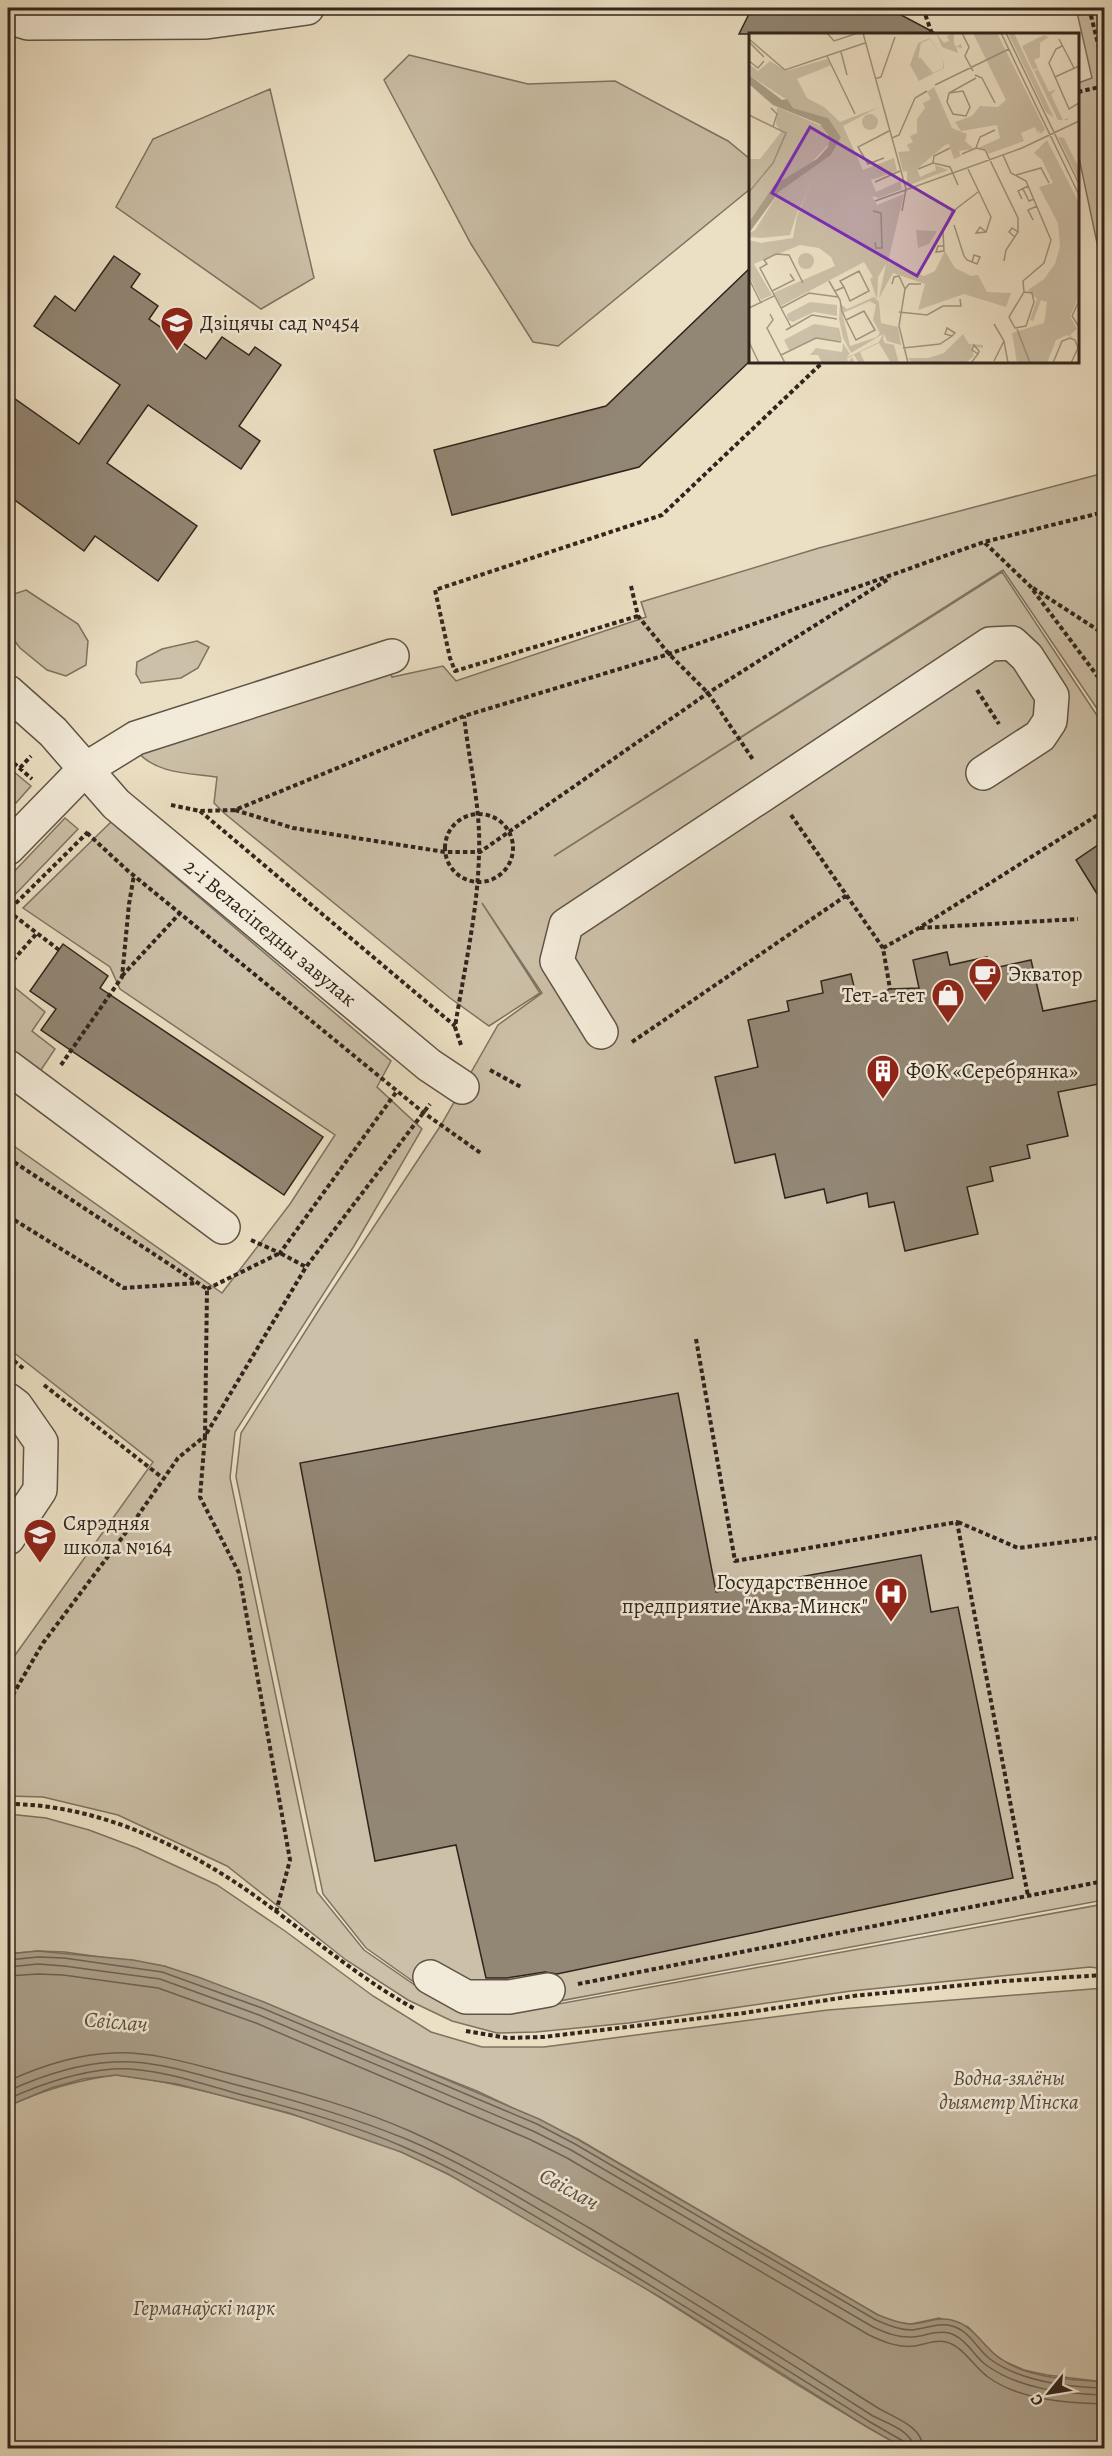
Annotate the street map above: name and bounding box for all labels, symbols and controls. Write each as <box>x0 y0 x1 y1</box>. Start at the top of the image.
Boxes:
inset map <box>749 33 1079 363</box>
school or university icon: Дзіцячы сад №454 <box>159 305 195 352</box>
place label: Дзіцячы сад №454 <box>200 309 359 337</box>
street label: 2-і Веласіпедны завулак <box>178 853 363 1013</box>
cafe icon: Экватор <box>967 956 1003 1003</box>
place label: Экватор <box>1008 960 1083 988</box>
shop icon: Тет-а-тет <box>930 977 966 1024</box>
place label: Тет-а-тет <box>842 981 925 1009</box>
building icon: ФОК «Серебрянка» <box>865 1053 901 1100</box>
place label: ФОК «Серебрянка» <box>906 1057 1078 1085</box>
place label: Сярэдняя школа №164 <box>63 1509 172 1561</box>
school or university icon: Сярэдняя школа №164 <box>22 1517 58 1564</box>
place label: Государственное предприятие "Аква-Минск" <box>622 1568 868 1620</box>
hospital icon: Государственное предприятие "Аква-Минск" <box>873 1576 909 1623</box>
water label: Свіслач <box>83 2004 149 2040</box>
park label: Водна-зялёны дыяметр Мінска <box>939 2064 1079 2116</box>
water label: Свіслач <box>534 2160 604 2218</box>
park label: Германаўскі парк <box>133 2294 275 2322</box>
north arrow <box>1019 2363 1079 2423</box>
text: С <box>1025 2390 1049 2410</box>

